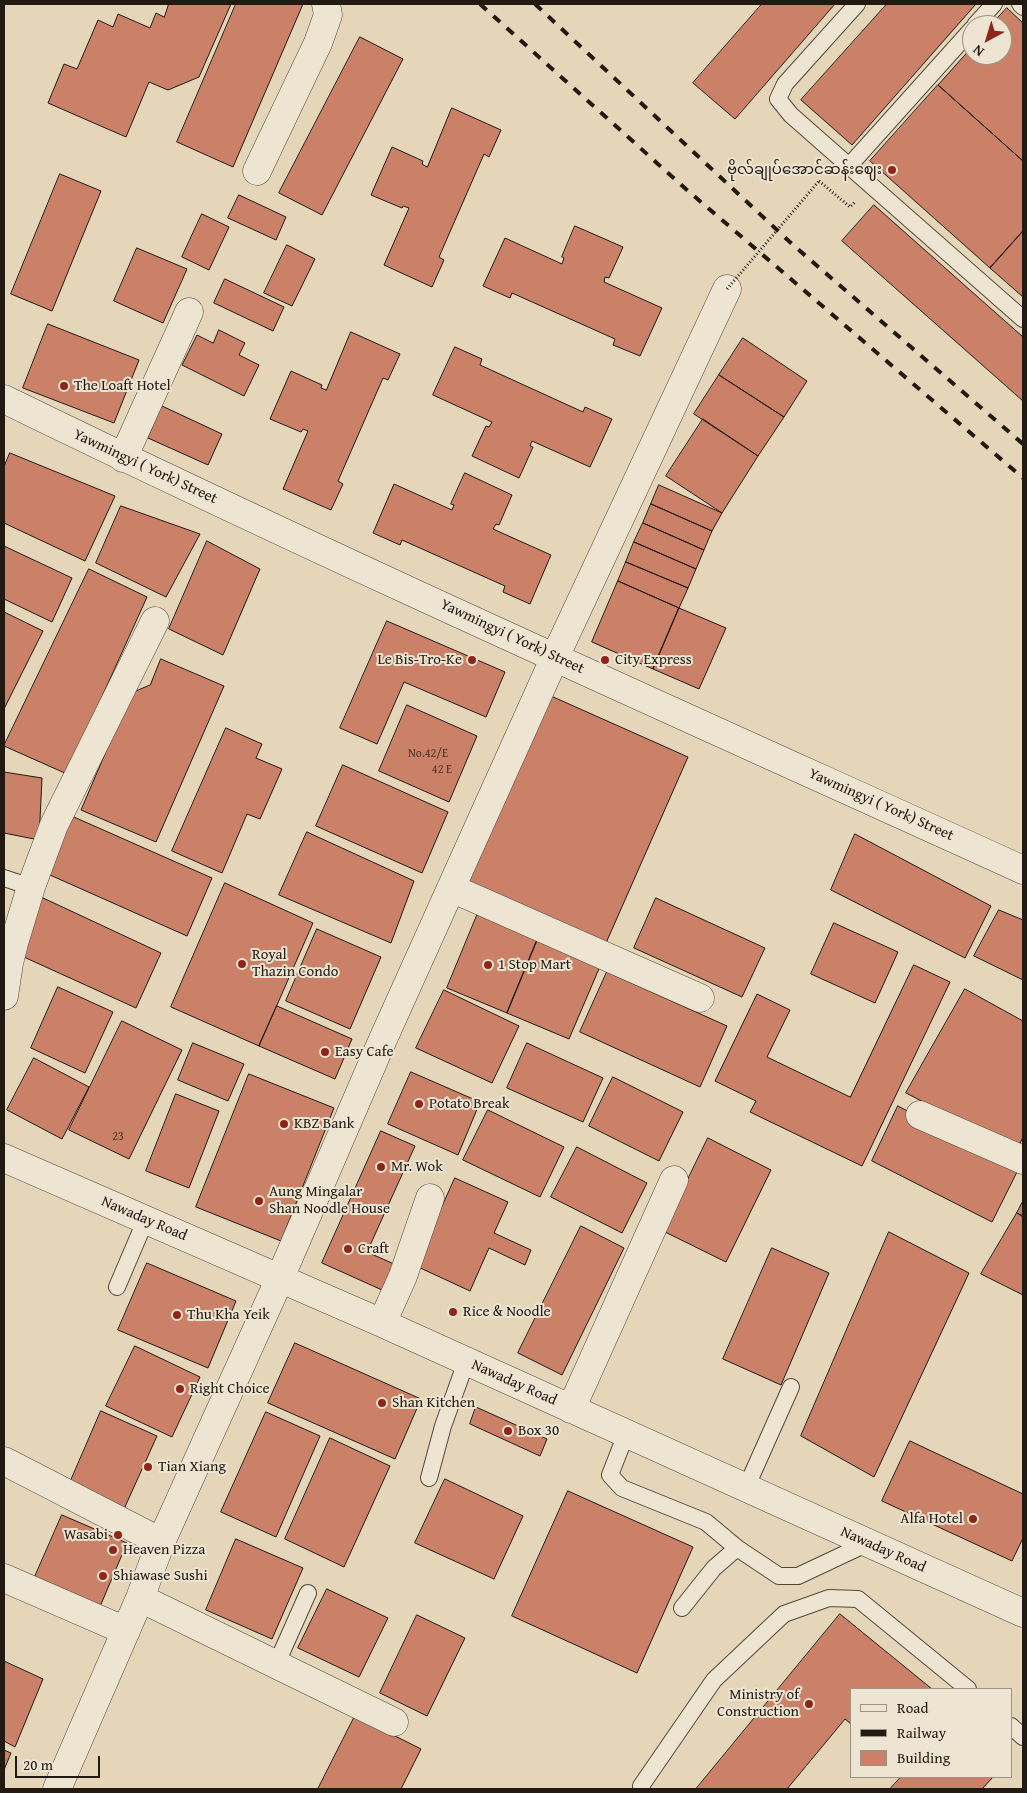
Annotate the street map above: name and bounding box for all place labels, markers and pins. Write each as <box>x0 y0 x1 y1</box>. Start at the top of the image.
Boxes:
place label: ဗိုလ်ချုပ်အောင်ဆန်းဈေး <box>727 161 882 179</box>
marker: ဗိုလ်ချုပ်အောင်ဆန်းဈေး <box>886 164 898 176</box>
place label: The Loaft Hotel <box>74 377 171 395</box>
marker: The Loaft Hotel <box>58 380 70 392</box>
place label: Le Bis-Tro-Ke <box>377 651 462 669</box>
place label: City Express <box>615 651 692 669</box>
marker: Le Bis-Tro-Ke <box>466 654 478 666</box>
marker: City Express <box>599 654 611 666</box>
place label: Royal Thazin Condo <box>252 946 338 981</box>
place label: 1 Stop Mart <box>498 956 571 974</box>
marker: Royal Thazin Condo <box>236 958 248 970</box>
marker: 1 Stop Mart <box>482 959 494 971</box>
place label: Easy Cafe <box>335 1043 393 1061</box>
marker: Easy Cafe <box>319 1046 331 1058</box>
place label: Potato Break <box>429 1095 510 1113</box>
marker: Potato Break <box>413 1098 425 1110</box>
place label: KBZ Bank <box>294 1115 354 1133</box>
marker: KBZ Bank <box>278 1118 290 1130</box>
place label: Mr. Wok <box>391 1158 443 1176</box>
marker: Mr. Wok <box>375 1161 387 1173</box>
place label: Aung Mingalar Shan Noodle House <box>269 1183 390 1218</box>
marker: Aung Mingalar Shan Noodle House <box>253 1195 265 1207</box>
place label: Craft <box>358 1240 389 1258</box>
marker: Craft <box>342 1243 354 1255</box>
place label: Rice & Noodle <box>463 1303 551 1321</box>
place label: Thu Kha Yeik <box>187 1306 270 1324</box>
marker: Rice & Noodle <box>447 1306 459 1318</box>
marker: Thu Kha Yeik <box>171 1309 183 1321</box>
place label: Right Choice <box>190 1380 269 1398</box>
marker: Right Choice <box>174 1383 186 1395</box>
place label: Shan Kitchen <box>392 1394 475 1412</box>
marker: Shan Kitchen <box>376 1397 388 1409</box>
place label: Box 30 <box>518 1422 559 1440</box>
marker: Box 30 <box>502 1425 514 1437</box>
place label: Tian Xiang <box>158 1458 226 1476</box>
marker: Tian Xiang <box>142 1461 154 1473</box>
place label: Alfa Hotel <box>900 1510 963 1528</box>
marker: Alfa Hotel <box>967 1513 979 1525</box>
place label: Wasabi <box>64 1526 108 1544</box>
marker: Wasabi <box>112 1529 124 1541</box>
place label: Heaven Pizza <box>123 1541 205 1559</box>
marker: Heaven Pizza <box>107 1544 119 1556</box>
place label: Shiawase Sushi <box>113 1567 208 1585</box>
marker: Shiawase Sushi <box>97 1570 109 1582</box>
place label: Ministry of Construction <box>717 1686 799 1721</box>
marker: Ministry of Construction <box>803 1698 815 1710</box>

